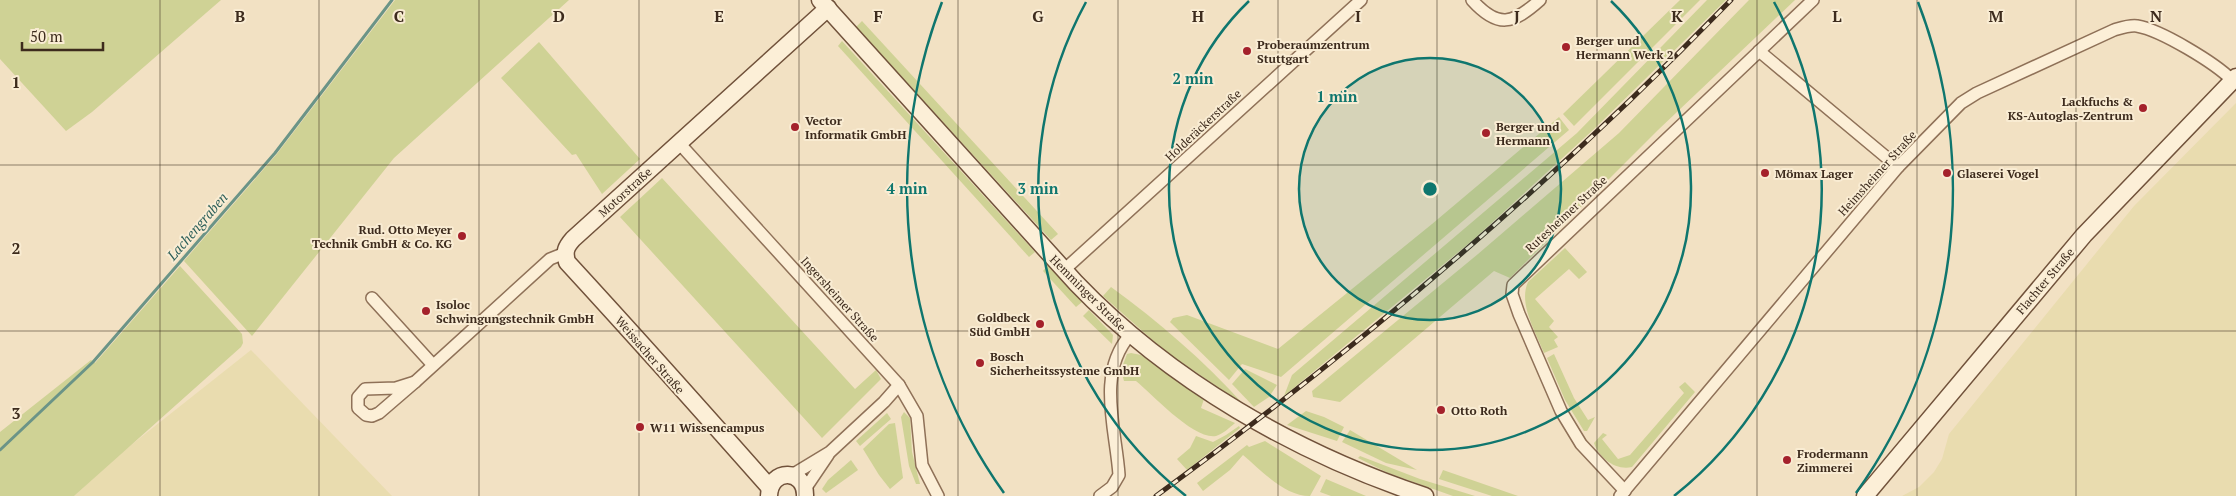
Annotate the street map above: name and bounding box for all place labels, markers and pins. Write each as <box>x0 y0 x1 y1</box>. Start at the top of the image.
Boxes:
place label: Berger und Hermann Werk 2 <box>1576 33 1674 62</box>
place label: Proberaumzentrum Stuttgart <box>1257 37 1370 66</box>
marker: Berger und Hermann Werk 2 <box>1560 41 1572 53</box>
marker: Proberaumzentrum Stuttgart <box>1241 45 1253 57</box>
place label: Lackfuchs & KS-Autoglas-Zentrum <box>2008 94 2133 123</box>
marker: Lackfuchs & KS-Autoglas-Zentrum <box>2137 102 2149 114</box>
place label: Vector Informatik GmbH <box>805 113 906 142</box>
place label: Berger und Hermann <box>1496 119 1560 148</box>
marker: Vector Informatik GmbH <box>789 121 801 133</box>
marker: Berger und Hermann <box>1480 127 1492 139</box>
place label: Mömax Lager <box>1775 166 1854 181</box>
place label: Glaserei Vogel <box>1957 166 2039 181</box>
marker: Mömax Lager <box>1759 167 1771 179</box>
marker: Glaserei Vogel <box>1941 167 1953 179</box>
centre of rings <box>1421 180 1439 198</box>
place label: Rud. Otto Meyer Technik GmbH & Co. KG <box>312 222 453 251</box>
marker: Rud. Otto Meyer Technik GmbH & Co. KG <box>456 230 468 242</box>
place label: Isoloc Schwingungstechnik GmbH <box>436 297 594 326</box>
marker: Isoloc Schwingungstechnik GmbH <box>420 305 432 317</box>
place label: Goldbeck Süd GmbH <box>970 310 1030 339</box>
marker: Goldbeck Süd GmbH <box>1034 318 1046 330</box>
place label: Bosch Sicherheitssysteme GmbH <box>990 349 1139 378</box>
marker: Bosch Sicherheitssysteme GmbH <box>974 357 986 369</box>
place label: Otto Roth <box>1451 403 1508 418</box>
marker: Otto Roth <box>1435 404 1447 416</box>
place label: W11 Wissencampus <box>650 420 765 435</box>
marker: W11 Wissencampus <box>634 421 646 433</box>
place label: Frodermann Zimmerei <box>1797 446 1869 475</box>
marker: Frodermann Zimmerei <box>1781 454 1793 466</box>

